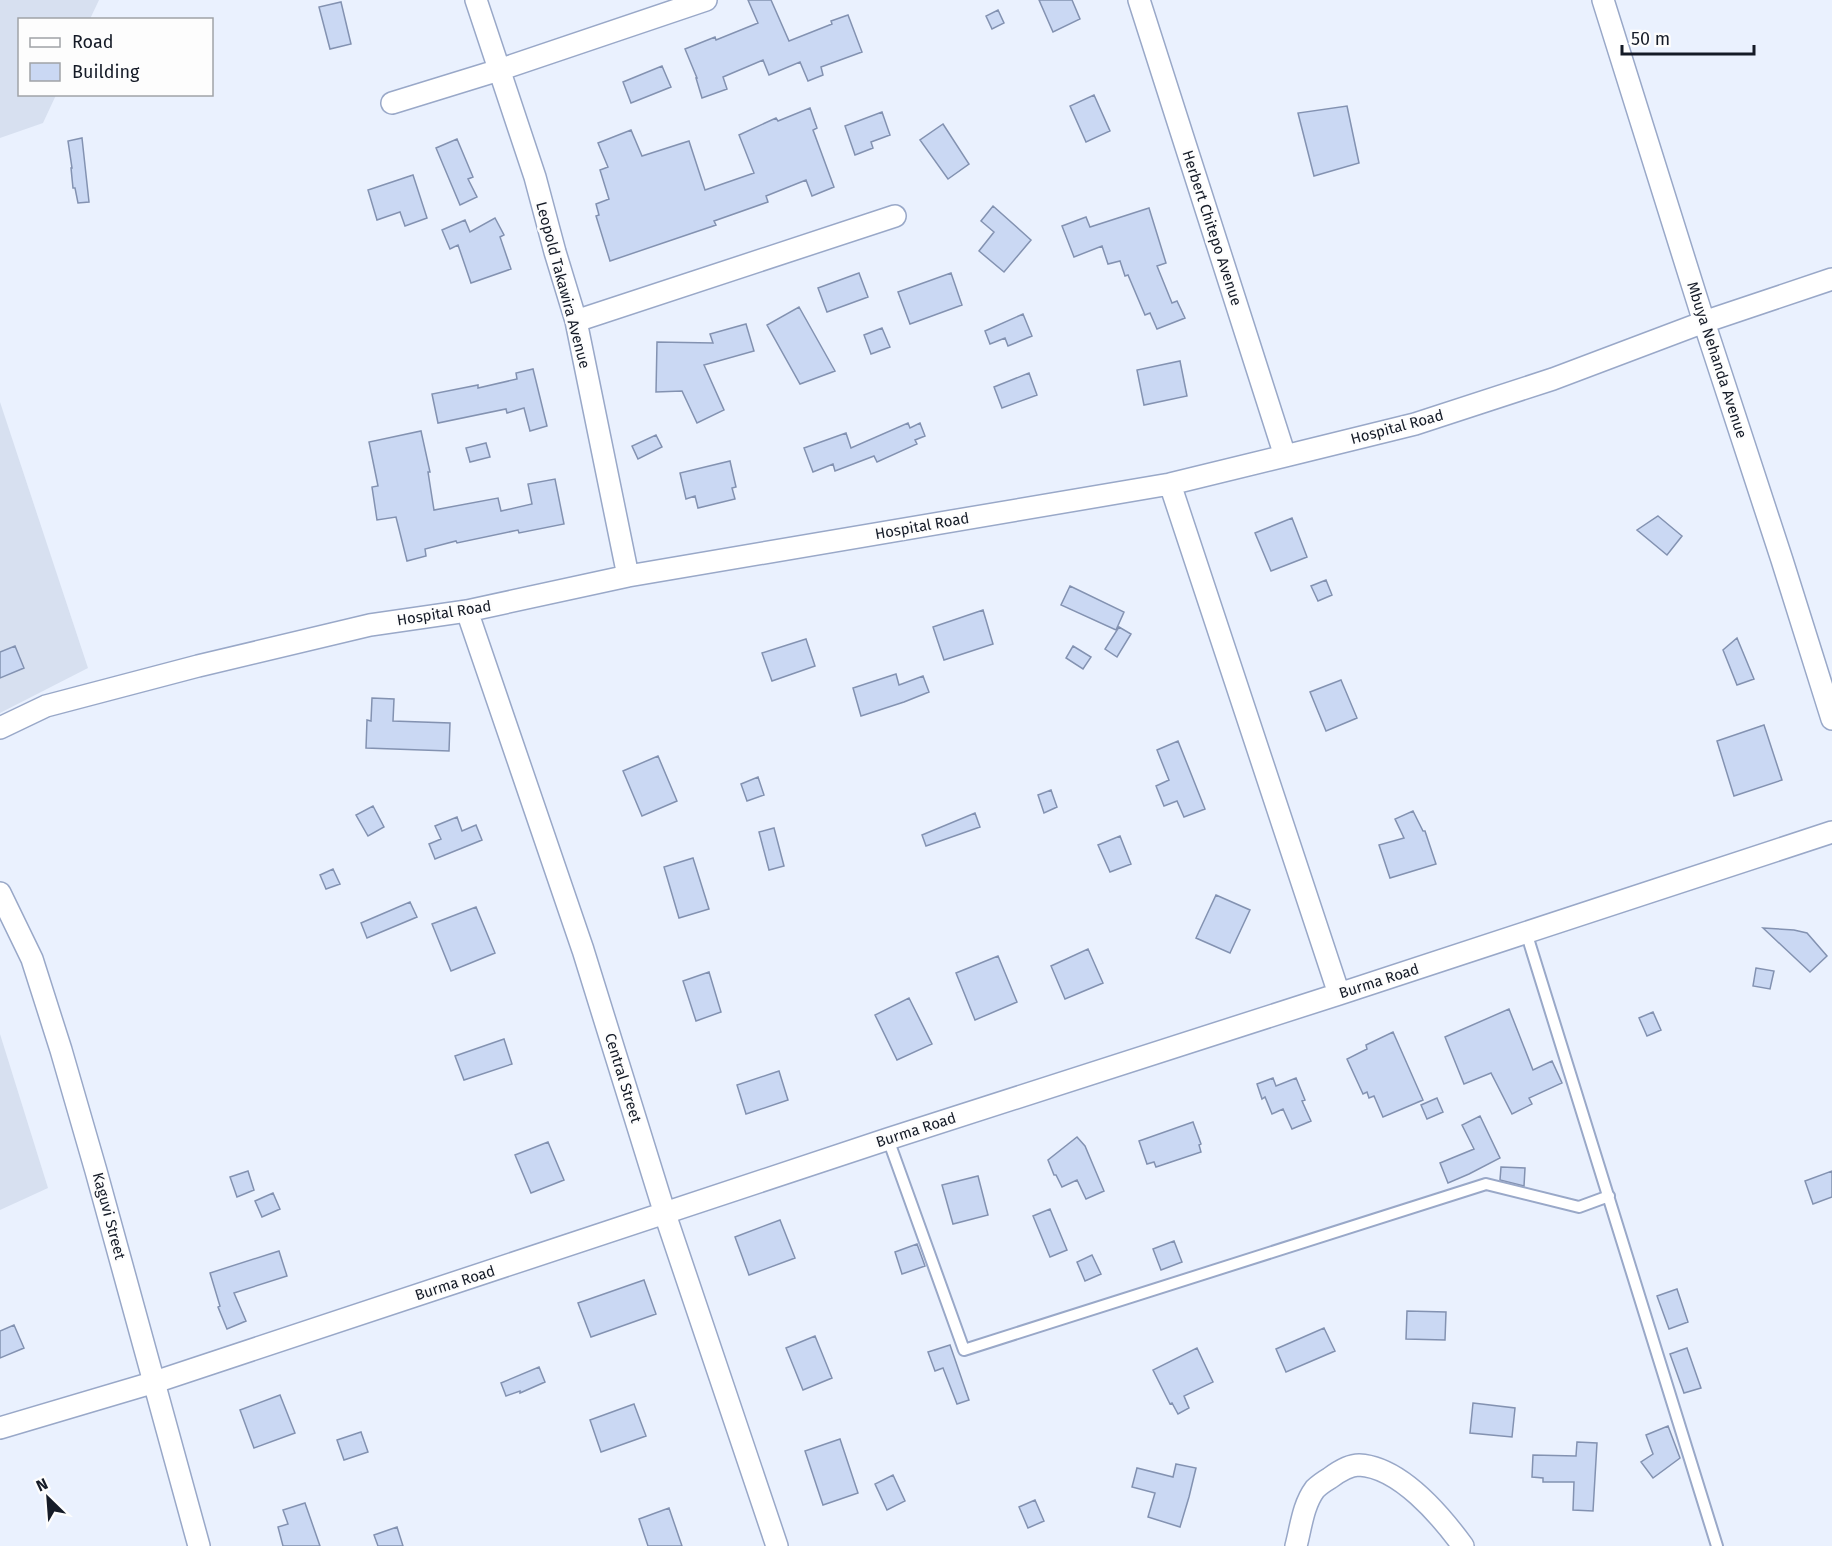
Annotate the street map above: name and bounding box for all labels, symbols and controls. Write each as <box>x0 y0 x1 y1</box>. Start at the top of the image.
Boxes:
legend <box>18 18 213 96</box>
scale bar <box>1622 18 1754 56</box>
text: 50 m <box>1631 28 1670 50</box>
text: Road <box>72 31 114 53</box>
text: Building <box>72 61 140 83</box>
street label: Herbert Chitepo Avenue <box>1178 148 1246 308</box>
street label: Leopold Takawira Avenue <box>532 200 594 370</box>
street label: Mbuya Nehanda Avenue <box>1683 279 1751 441</box>
street label: Hospital Road <box>1349 406 1445 448</box>
street label: Hospital Road <box>873 509 971 543</box>
street label: Hospital Road <box>395 597 493 629</box>
street label: Burma Road <box>1337 960 1421 1002</box>
street label: Central Street <box>601 1031 645 1126</box>
street label: Burma Road <box>874 1109 958 1151</box>
street label: Kaguvi Street <box>89 1170 129 1262</box>
street label: Burma Road <box>413 1262 497 1304</box>
north arrow <box>18 1468 78 1528</box>
text: N <box>33 1474 51 1496</box>

